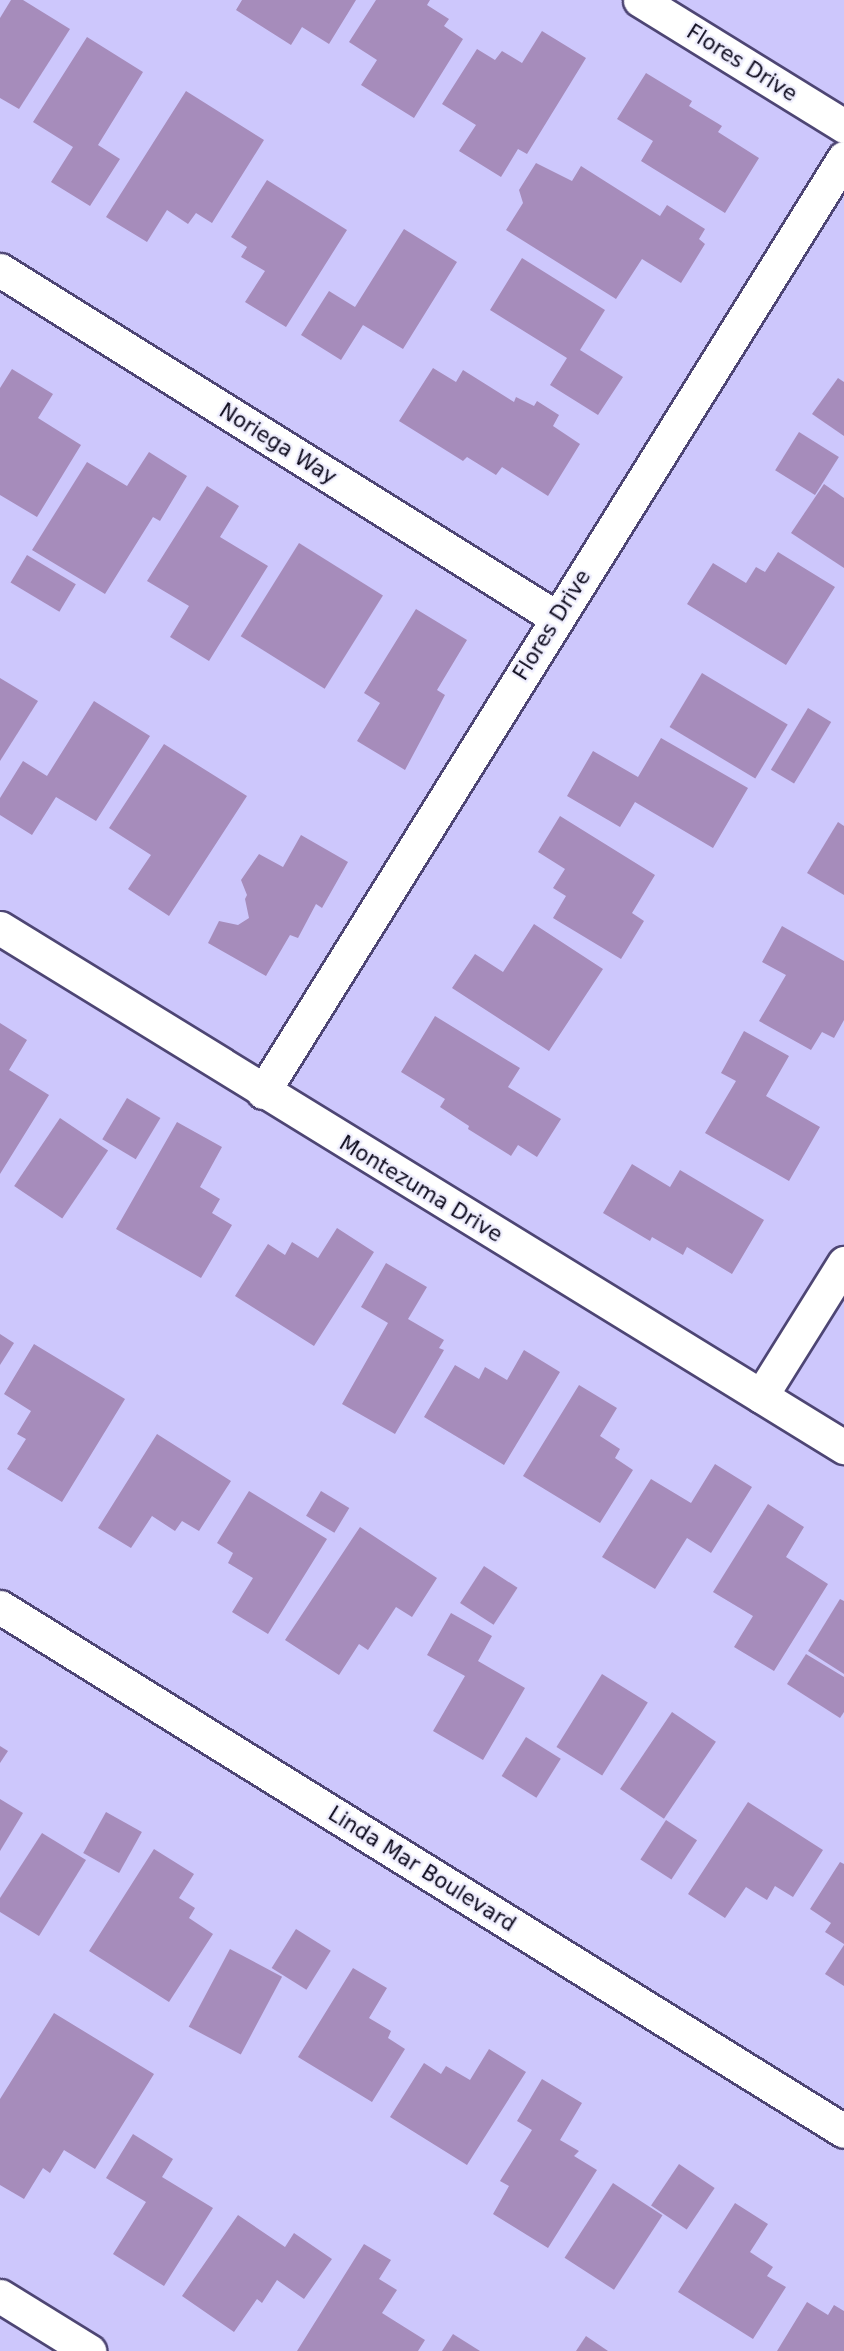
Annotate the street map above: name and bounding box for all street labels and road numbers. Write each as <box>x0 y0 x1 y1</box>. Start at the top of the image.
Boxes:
street label: Flores Drive <box>682 19 802 107</box>
street label: Noriega Way <box>215 398 341 490</box>
street label: Flores Drive <box>508 565 596 685</box>
street label: Montezuma Drive <box>335 1130 507 1248</box>
street label: Linda Mar Boulevard <box>324 1801 520 1937</box>

